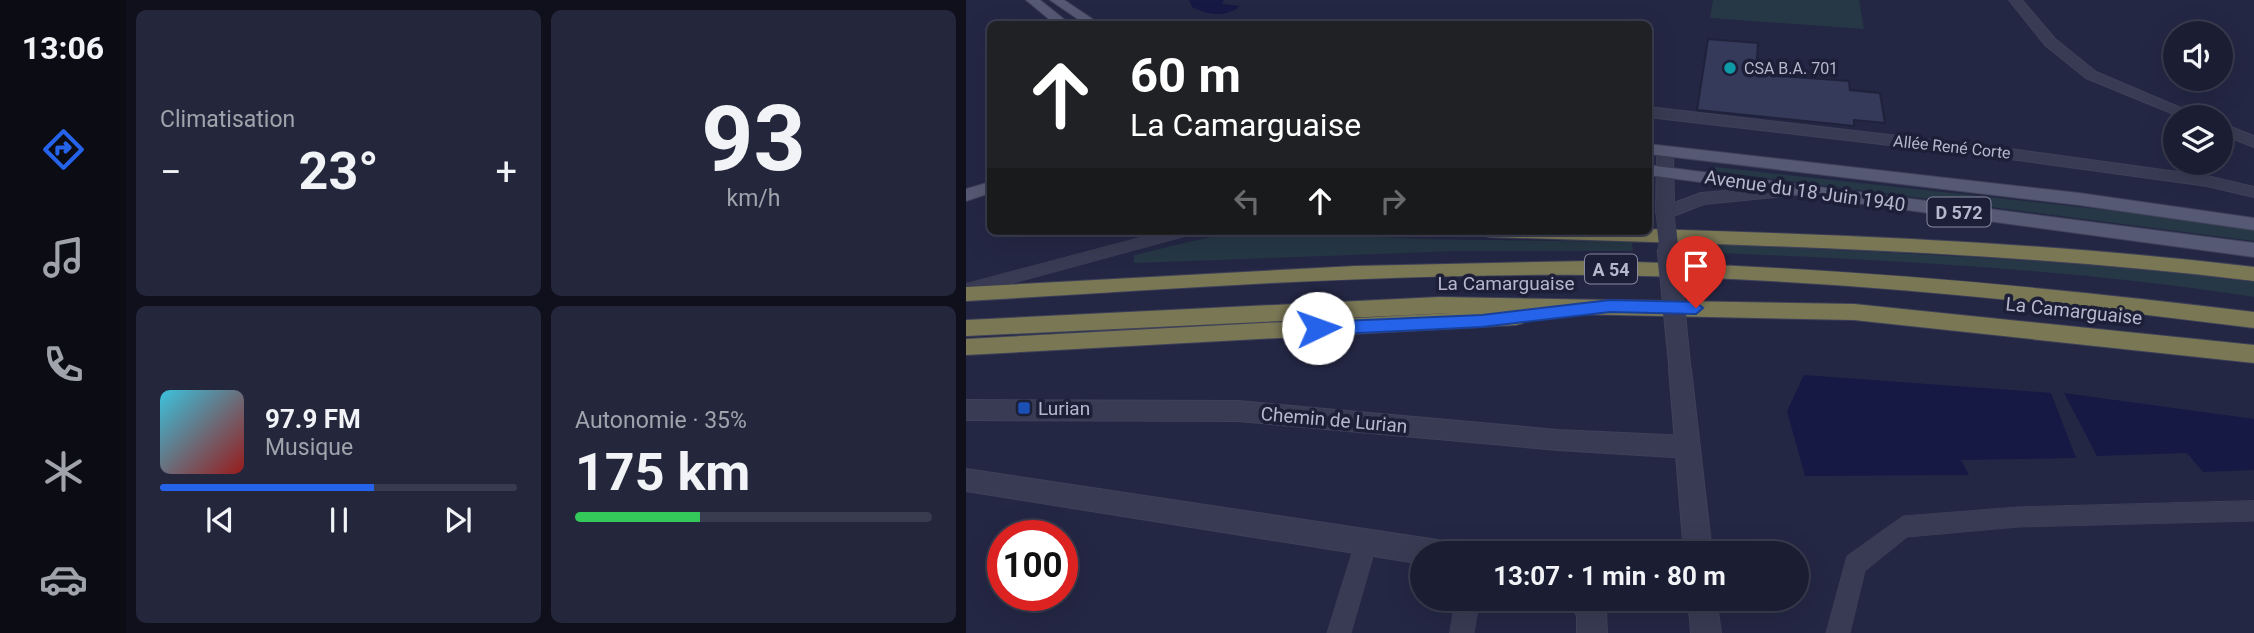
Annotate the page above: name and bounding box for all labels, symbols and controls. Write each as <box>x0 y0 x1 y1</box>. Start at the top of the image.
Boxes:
map controls <box>2163 21 2233 175</box>
button: sound <box>2163 21 2233 91</box>
text: 13:06 <box>22 29 104 67</box>
text: 60 m <box>1130 47 1241 104</box>
icon: ahead <box>1015 49 1106 140</box>
place label: CSA B.A. 701 <box>1744 59 1838 78</box>
marker: CSA B.A. 701 <box>1722 60 1738 76</box>
text: 93 <box>701 86 806 192</box>
button: layers <box>2163 105 2233 175</box>
text: Climatisation <box>160 106 295 133</box>
text: La Camarguaise <box>1130 106 1361 144</box>
icon: directions <box>39 125 88 174</box>
street label: Allée René Corte <box>1892 131 2012 163</box>
text: 23° <box>299 141 379 202</box>
text: − <box>160 150 182 194</box>
text: + <box>495 150 517 194</box>
street label: Avenue du 18 Juin 1940 <box>1703 166 1907 216</box>
icon: left <box>1228 182 1266 220</box>
icon: ahead <box>1301 182 1339 220</box>
icon: right <box>1374 182 1412 220</box>
text: km/h <box>727 185 781 212</box>
road number: D 572 <box>1928 197 1990 226</box>
icon: music <box>39 233 88 282</box>
pin <box>1666 236 1726 308</box>
icon: arrive <box>1677 247 1715 285</box>
road number: A 54 <box>1585 255 1637 284</box>
street label: La Camarguaise <box>1437 272 1575 295</box>
position arrow <box>1281 291 1355 365</box>
street label: La Camarguaise <box>2005 292 2143 330</box>
icon: phone <box>39 340 88 389</box>
place label: Lurian <box>1038 397 1090 420</box>
marker: Lurian <box>1016 400 1032 416</box>
street label: Chemin de Lurian <box>1260 402 1408 438</box>
text: 97.9 FM <box>265 404 361 434</box>
text: Autonomie · 35% <box>575 407 747 434</box>
text: Musique <box>265 434 353 461</box>
text: 175 km <box>575 442 750 503</box>
icon: climate <box>39 447 88 496</box>
icon: previous <box>201 501 239 539</box>
icon: pause <box>320 501 358 539</box>
icon: next <box>439 501 477 539</box>
speed limit sign: 100 <box>987 520 1078 611</box>
icon: car <box>39 555 88 604</box>
text: 13:07 · 1 min · 80 m <box>1493 561 1726 591</box>

